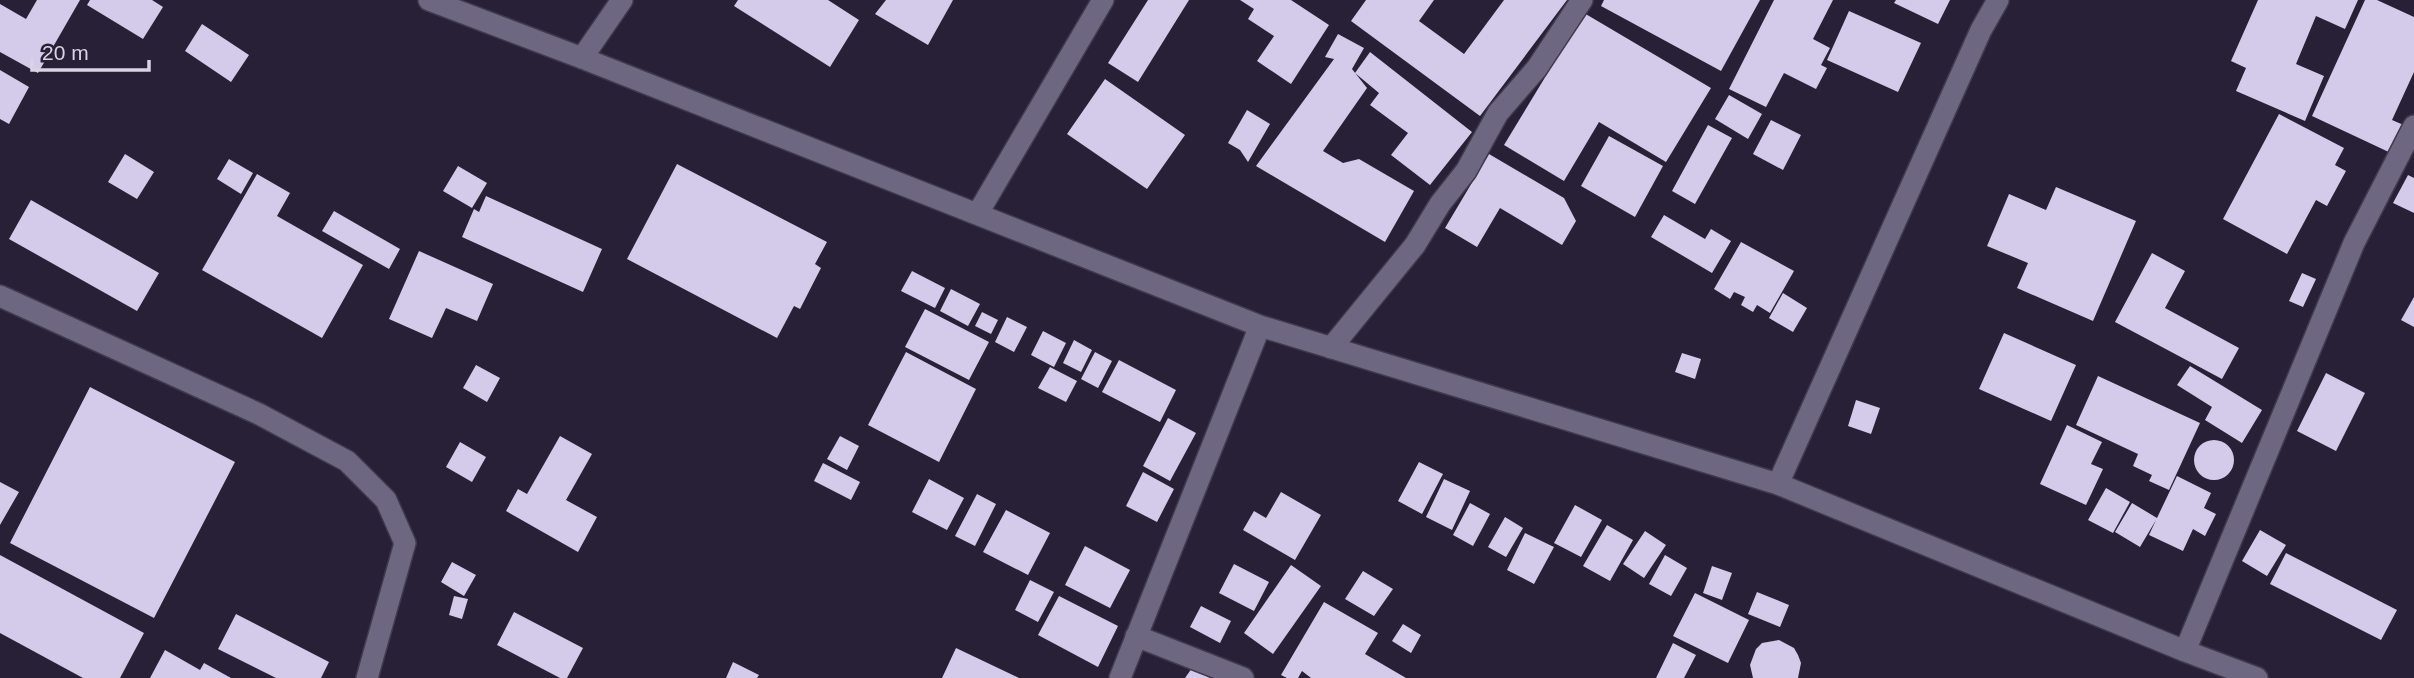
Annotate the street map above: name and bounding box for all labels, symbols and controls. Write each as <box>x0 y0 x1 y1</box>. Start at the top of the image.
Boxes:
scale bar <box>32 28 149 72</box>
text: 20 m <box>42 41 89 64</box>

